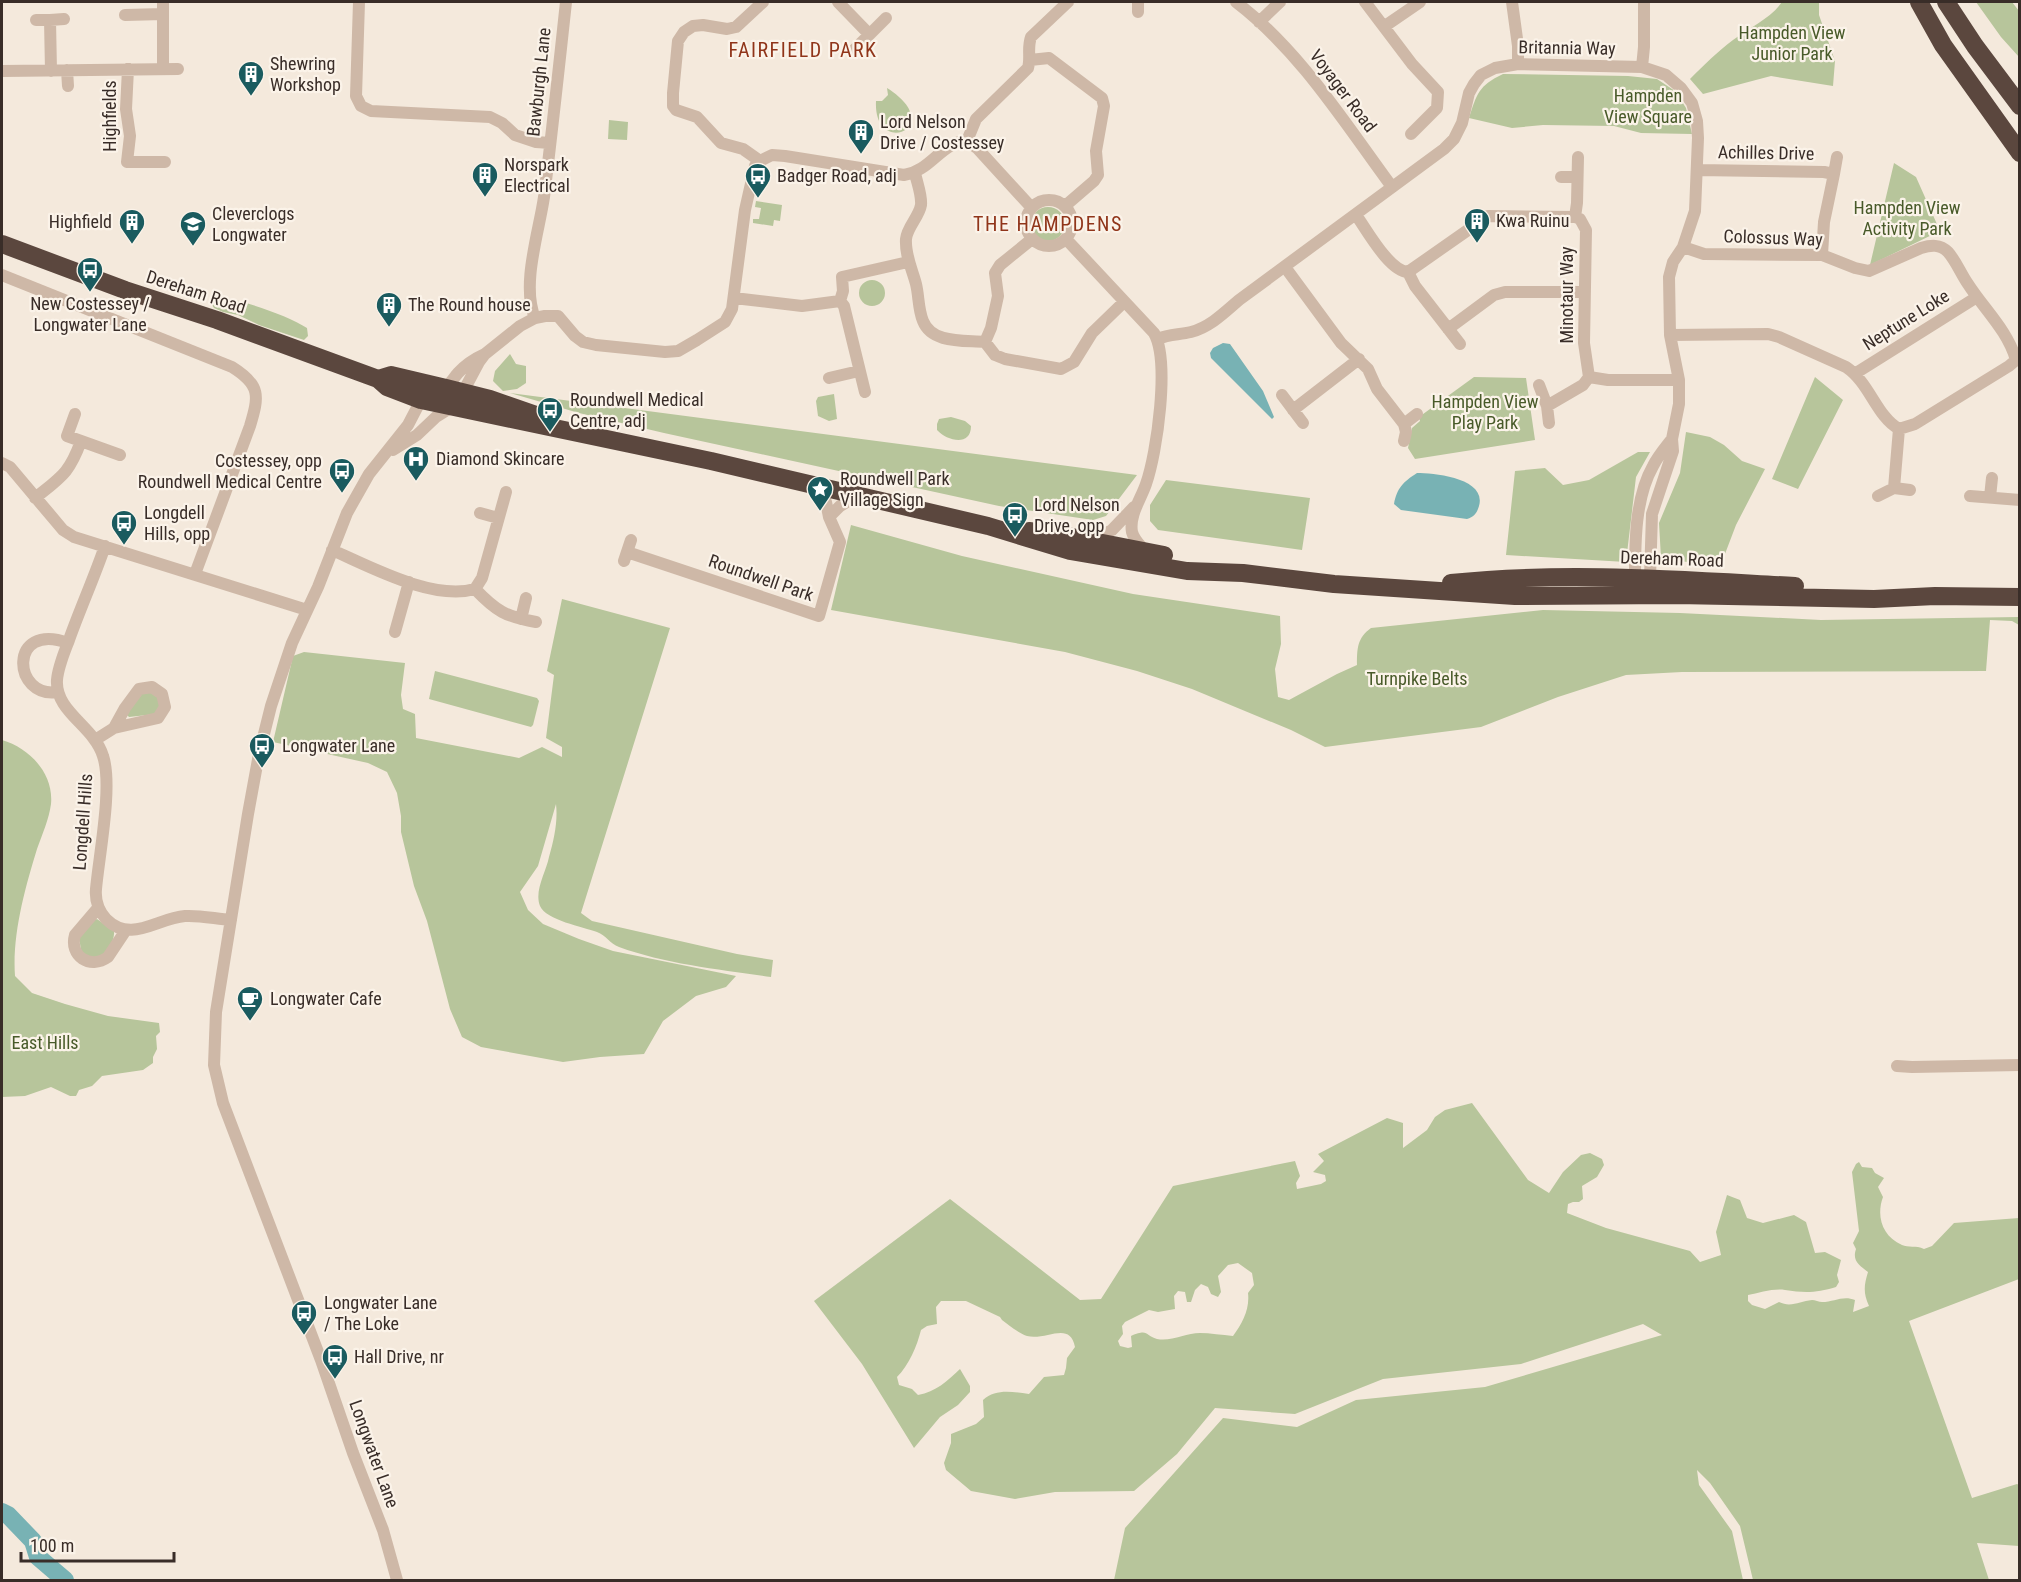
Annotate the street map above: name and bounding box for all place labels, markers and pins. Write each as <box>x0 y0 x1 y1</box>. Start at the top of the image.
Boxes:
place label: Shewring Workshop <box>270 53 341 95</box>
building icon: Shewring Workshop <box>236 59 266 97</box>
place label: Lord Nelson Drive / Costessey <box>880 111 1005 153</box>
building icon: Lord Nelson Drive / Costessey <box>846 117 876 155</box>
place label: Norspark Electrical <box>504 154 570 196</box>
building icon: Norspark Electrical <box>470 160 500 198</box>
bus stop icon: Badger Road, adj <box>743 161 773 199</box>
place label: Badger Road, adj <box>777 165 897 186</box>
place label: Cleverclogs Longwater <box>212 203 295 245</box>
building icon: Kwa Ruinu <box>1462 206 1492 244</box>
building icon: Highfield <box>117 207 147 245</box>
school or university icon: Cleverclogs Longwater <box>178 209 208 247</box>
place label: Kwa Ruinu <box>1496 210 1570 231</box>
place label: Highfield <box>49 211 112 232</box>
bus stop icon: New Costessey / Longwater Lane <box>75 255 105 293</box>
building icon: The Round house <box>374 290 404 328</box>
place label: New Costessey / Longwater Lane <box>30 293 150 335</box>
place label: The Round house <box>408 294 531 315</box>
place label: Roundwell Medical Centre, adj <box>570 389 704 431</box>
bus stop icon: Roundwell Medical Centre, adj <box>535 395 565 433</box>
hospital icon: Diamond Skincare <box>401 444 431 482</box>
place label: Diamond Skincare <box>436 448 564 469</box>
place label: Costessey, opp Roundwell Medical Centre <box>138 450 322 492</box>
bus stop icon: Costessey, opp Roundwell Medical Centre <box>327 456 357 494</box>
place label: Roundwell Park Village Sign <box>840 468 950 510</box>
place icon: Roundwell Park Village Sign <box>805 474 835 512</box>
place label: Lord Nelson Drive, opp <box>1034 494 1120 536</box>
bus stop icon: Lord Nelson Drive, opp <box>1000 500 1030 538</box>
place label: Longdell Hills, opp <box>144 502 210 544</box>
bus stop icon: Longdell Hills, opp <box>109 508 139 546</box>
bus stop icon: Longwater Lane <box>247 731 277 769</box>
place label: Longwater Lane <box>282 735 395 756</box>
cafe icon: Longwater Cafe <box>235 984 265 1022</box>
place label: Longwater Cafe <box>270 988 382 1009</box>
place label: Longwater Lane / The Loke <box>324 1292 437 1334</box>
bus stop icon: Longwater Lane / The Loke <box>289 1298 319 1336</box>
bus stop icon: Hall Drive, nr <box>320 1342 350 1380</box>
place label: Hall Drive, nr <box>354 1346 444 1367</box>

